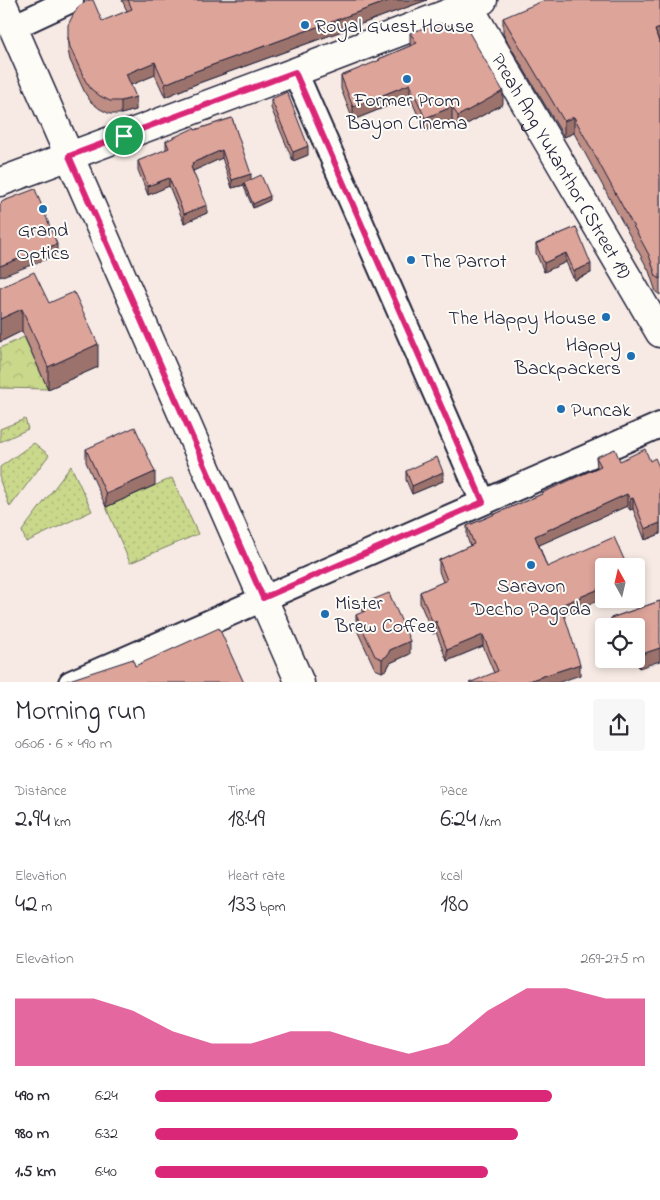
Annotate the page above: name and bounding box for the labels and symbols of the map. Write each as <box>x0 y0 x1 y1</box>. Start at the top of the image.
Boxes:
place label: Royal Guest House <box>315 13 474 42</box>
marker: Royal Guest House <box>299 19 311 31</box>
street label: Preah Ang Yukanthor (Street 19) <box>482 49 637 285</box>
marker: Former Prom Bayon Cinema <box>401 73 413 85</box>
place label: Former Prom Bayon Cinema <box>346 87 467 139</box>
pin <box>103 115 145 157</box>
marker: Grand Optics <box>37 203 49 215</box>
place label: Grand Optics <box>16 217 70 269</box>
place label: The Parrot <box>421 248 507 277</box>
marker: The Parrot <box>405 254 417 266</box>
place label: The Happy House <box>448 305 596 334</box>
marker: The Happy House <box>600 311 612 323</box>
place label: Happy Backpackers <box>513 332 621 384</box>
marker: Happy Backpackers <box>625 350 637 362</box>
place label: Puncak <box>571 397 631 426</box>
marker: Puncak <box>555 403 567 415</box>
north arrow <box>595 558 645 608</box>
marker: Saravon Decho Pagoda <box>525 559 537 571</box>
place label: Saravon Decho Pagoda <box>470 573 591 626</box>
place label: Mister Brew Coffee <box>334 590 435 642</box>
marker: Mister Brew Coffee <box>319 608 331 620</box>

